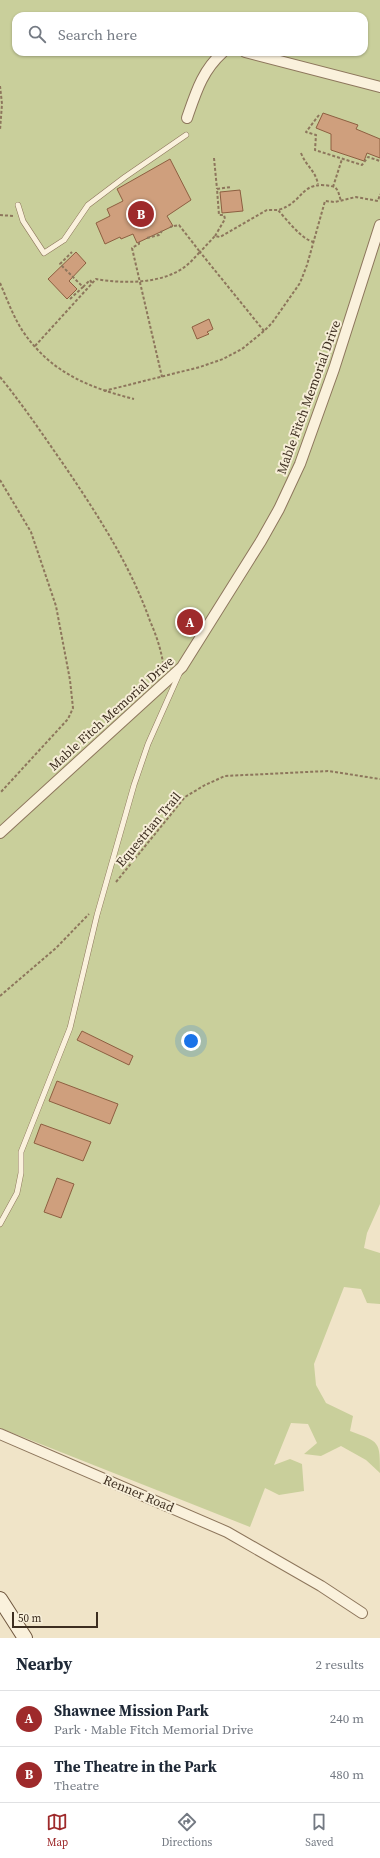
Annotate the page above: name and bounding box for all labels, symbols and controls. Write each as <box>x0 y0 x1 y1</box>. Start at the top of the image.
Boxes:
search box <box>12 12 368 56</box>
icon: search <box>26 23 48 45</box>
text: Search here <box>58 24 137 45</box>
pin: B <box>128 199 154 229</box>
street label: Mable Fitch Memorial Drive <box>273 317 344 477</box>
pin: A <box>177 607 203 637</box>
street label: Mable Fitch Memorial Drive <box>45 652 178 774</box>
street label: Equestrian Trail <box>112 788 185 870</box>
your location <box>181 1031 201 1051</box>
street label: Renner Road <box>101 1471 177 1516</box>
scale bar <box>12 1610 98 1629</box>
text: 50 m <box>18 1611 41 1626</box>
text: Nearby <box>16 1652 72 1676</box>
text: 2 results <box>316 1656 364 1673</box>
text: Shawnee Mission Park <box>54 1700 209 1721</box>
text: A <box>25 1710 33 1727</box>
text: 240 m <box>330 1710 364 1727</box>
text: Park · Mable Fitch Memorial Drive <box>54 1721 253 1738</box>
text: The Theatre in the Park <box>54 1756 217 1777</box>
text: B <box>25 1766 33 1783</box>
text: 480 m <box>330 1766 364 1783</box>
text: Theatre <box>54 1777 99 1794</box>
tab: Map <box>46 1811 68 1850</box>
tab: Directions <box>161 1811 212 1850</box>
tab: Saved <box>305 1811 334 1850</box>

